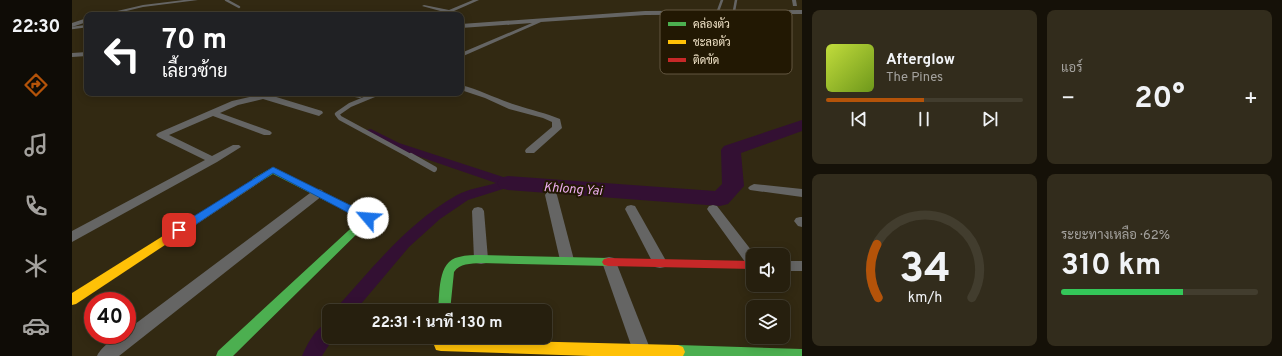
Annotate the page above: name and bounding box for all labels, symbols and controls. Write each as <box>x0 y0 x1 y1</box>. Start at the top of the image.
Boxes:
legend <box>660 10 792 74</box>
text: 22:30 <box>12 16 60 39</box>
text: คล่องตัว <box>693 17 730 32</box>
text: 70 m <box>162 23 227 59</box>
icon: left <box>96 28 148 80</box>
text: ชะลอตัว <box>693 35 731 50</box>
text: Afterglow <box>886 51 955 70</box>
text: ติดขัด <box>693 53 719 68</box>
text: เลี้ยวซ้าย <box>162 61 228 84</box>
text: แอร์ <box>1061 61 1082 77</box>
text: The Pines <box>886 70 943 86</box>
icon: directions <box>22 71 50 99</box>
text: 20° <box>1134 81 1185 118</box>
text: − <box>1061 86 1075 113</box>
text: + <box>1244 86 1258 113</box>
icon: previous <box>848 108 870 130</box>
icon: pause <box>913 108 935 130</box>
icon: next <box>979 108 1001 130</box>
icon: music <box>22 131 50 159</box>
water label: Khlong Yai <box>543 180 604 200</box>
icon: phone <box>22 192 50 220</box>
position arrow <box>347 197 389 239</box>
pin <box>162 213 196 247</box>
icon: arrive <box>168 219 190 241</box>
text: ระยะทางเหลือ · 62% <box>1061 228 1170 244</box>
text: 34 <box>899 244 950 297</box>
map controls <box>746 248 790 344</box>
button: sound <box>746 248 790 292</box>
text: 310 km <box>1061 248 1161 285</box>
icon: climate <box>22 252 50 280</box>
text: km/h <box>907 289 942 307</box>
speed limit sign: 40 <box>84 292 136 344</box>
button: layers <box>746 300 790 344</box>
icon: car <box>22 312 50 340</box>
text: 22:31 · 1 นาที · 130 m <box>372 314 502 333</box>

